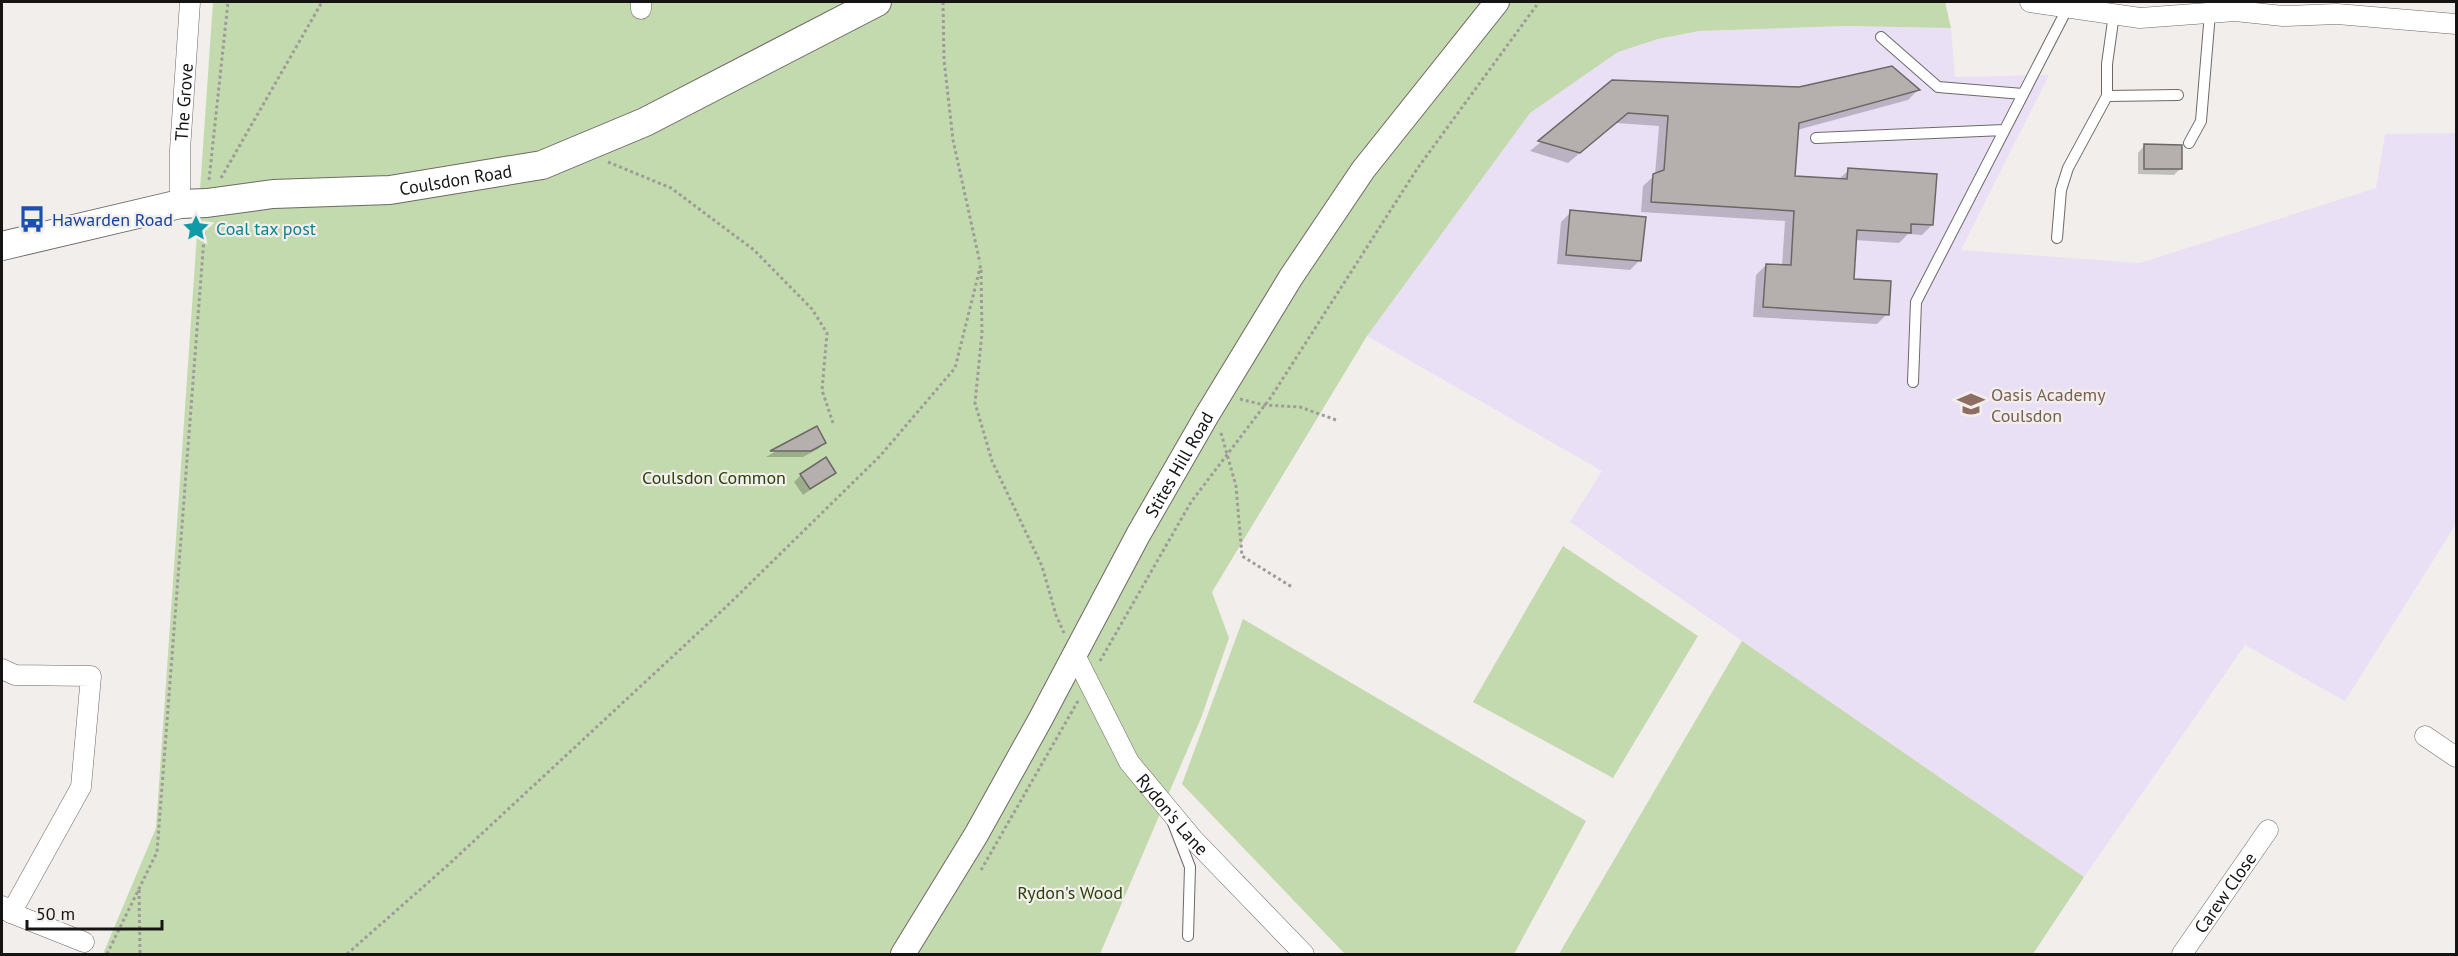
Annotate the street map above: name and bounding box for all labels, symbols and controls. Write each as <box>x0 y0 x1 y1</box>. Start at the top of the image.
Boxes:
street label: The Grove <box>169 62 197 142</box>
street label: Coulsdon Road <box>397 159 514 200</box>
bus stop icon: Hawarden Road <box>17 204 47 234</box>
place label: Hawarden Road <box>52 208 173 231</box>
place icon: Coal tax post <box>181 213 211 243</box>
place label: Coal tax post <box>216 217 316 240</box>
place label: Oasis Academy Coulsdon <box>1991 383 2106 427</box>
school or university icon: Oasis Academy Coulsdon <box>1956 389 1986 419</box>
street label: Stites Hill Road <box>1139 407 1218 521</box>
park label: Coulsdon Common <box>642 466 786 489</box>
street label: Rydon's Lane <box>1132 768 1214 860</box>
street label: Carew Close <box>2189 847 2261 937</box>
park label: Rydon's Wood <box>1017 881 1123 904</box>
scale bar <box>27 893 162 931</box>
text: 50 m <box>36 902 75 925</box>

